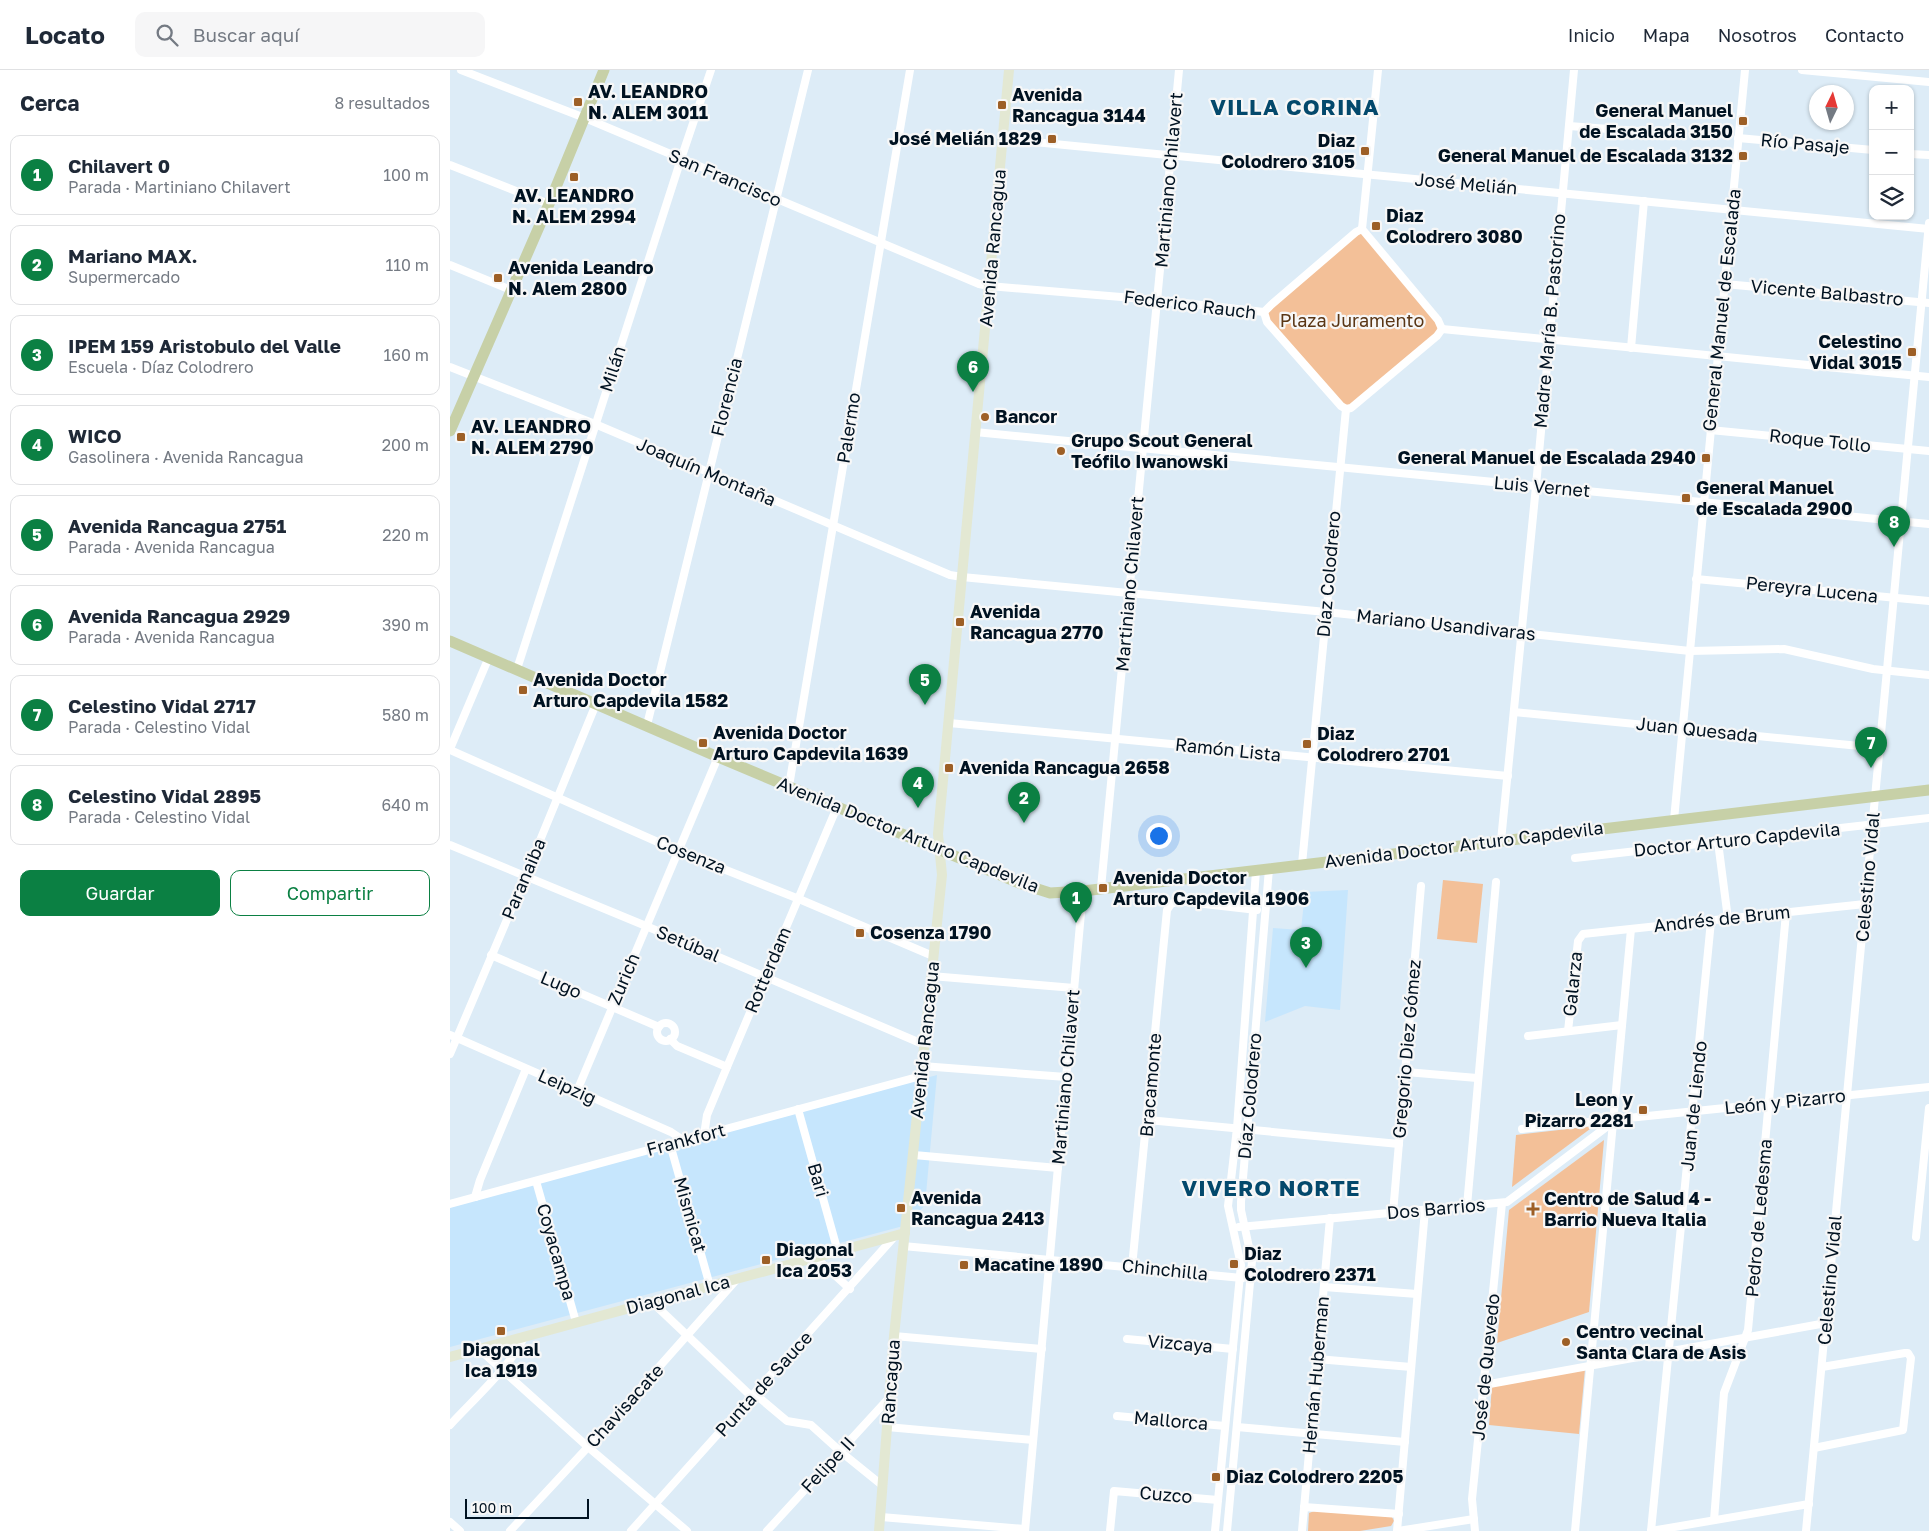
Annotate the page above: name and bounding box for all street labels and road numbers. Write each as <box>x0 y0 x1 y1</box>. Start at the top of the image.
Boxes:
street label: Martiniano Chilavert <box>1149 91 1187 269</box>
street label: Río Pasaje <box>1760 128 1850 158</box>
street label: San Francisco <box>665 143 785 211</box>
street label: Avenida Rancagua <box>974 168 1010 328</box>
street label: José Melián <box>1414 168 1518 198</box>
street label: General Manuel de Escalada <box>1697 187 1745 432</box>
street label: Madre María B. Pastorino <box>1529 213 1569 429</box>
street label: Vicente Balbastro <box>1750 274 1905 310</box>
street label: Federico Rauch <box>1123 285 1258 323</box>
street label: Milán <box>594 343 630 395</box>
street label: Florencia <box>706 355 746 438</box>
street label: Palermo <box>832 391 864 465</box>
street label: Roque Tollo <box>1768 424 1872 456</box>
street label: Joaquín Montaña <box>633 432 779 510</box>
street label: Luis Vernet <box>1493 471 1591 501</box>
street label: Martiniano Chilavert <box>1110 495 1148 673</box>
street label: Díaz Colodrero <box>1312 510 1344 638</box>
street label: Pereyra Lucena <box>1745 571 1879 607</box>
street label: Mariano Usandivaras <box>1355 604 1537 644</box>
street label: Juan Quesada <box>1635 712 1759 746</box>
street label: Ramón Lista <box>1174 732 1282 766</box>
street label: Avenida Doctor Arturo Capdevila <box>774 771 1043 897</box>
street label: Celestino Vidal <box>1850 811 1884 943</box>
street label: Avenida Doctor Arturo Capdevila <box>1323 816 1604 872</box>
street label: Doctor Arturo Capdevila <box>1632 817 1841 861</box>
street label: Cosenza <box>653 830 730 878</box>
street label: Paranaiba <box>496 835 550 923</box>
street label: Andrés de Brum <box>1652 900 1791 936</box>
street label: Setúbal <box>653 920 724 966</box>
street label: Rotterdam <box>739 923 795 1016</box>
street label: Zurich <box>602 949 644 1008</box>
street label: Galarza <box>1558 950 1586 1018</box>
street label: Gregorio Diez Gómez <box>1387 959 1425 1139</box>
street label: Avenida Rancagua <box>905 960 943 1120</box>
street label: Lugo <box>537 966 585 1003</box>
street label: Martiniano Chilavert <box>1046 988 1084 1166</box>
street label: Bracamonte <box>1134 1032 1166 1138</box>
street label: Díaz Colodrero <box>1233 1032 1265 1160</box>
street label: Juan de Liendo <box>1675 1040 1711 1172</box>
street label: Leipzig <box>535 1064 600 1109</box>
street label: León y Pizarro <box>1723 1084 1847 1118</box>
street label: Frankfort <box>644 1118 728 1160</box>
street label: Pedro de Ledesma <box>1740 1138 1776 1298</box>
street label: Bari <box>804 1160 834 1199</box>
street label: Mismicat <box>670 1174 712 1255</box>
street label: Dos Barrios <box>1386 1193 1486 1223</box>
street label: Coyacampa <box>533 1201 581 1303</box>
street label: Celestino Vidal <box>1812 1214 1846 1346</box>
street label: Chinchilla <box>1121 1254 1209 1284</box>
street label: Diagonal Ica <box>623 1270 732 1318</box>
street label: José de Quevedo <box>1466 1292 1504 1441</box>
street label: Hernán Huberman <box>1297 1295 1333 1455</box>
street label: Punta de Sauce <box>710 1326 816 1441</box>
street label: Vizcaya <box>1147 1329 1214 1357</box>
street label: Rancagua <box>876 1339 904 1425</box>
street label: Chavisacate <box>581 1359 668 1452</box>
street label: Mallorca <box>1133 1406 1209 1434</box>
street label: Felipe II <box>796 1432 859 1497</box>
street label: Cuzco <box>1139 1481 1193 1507</box>

